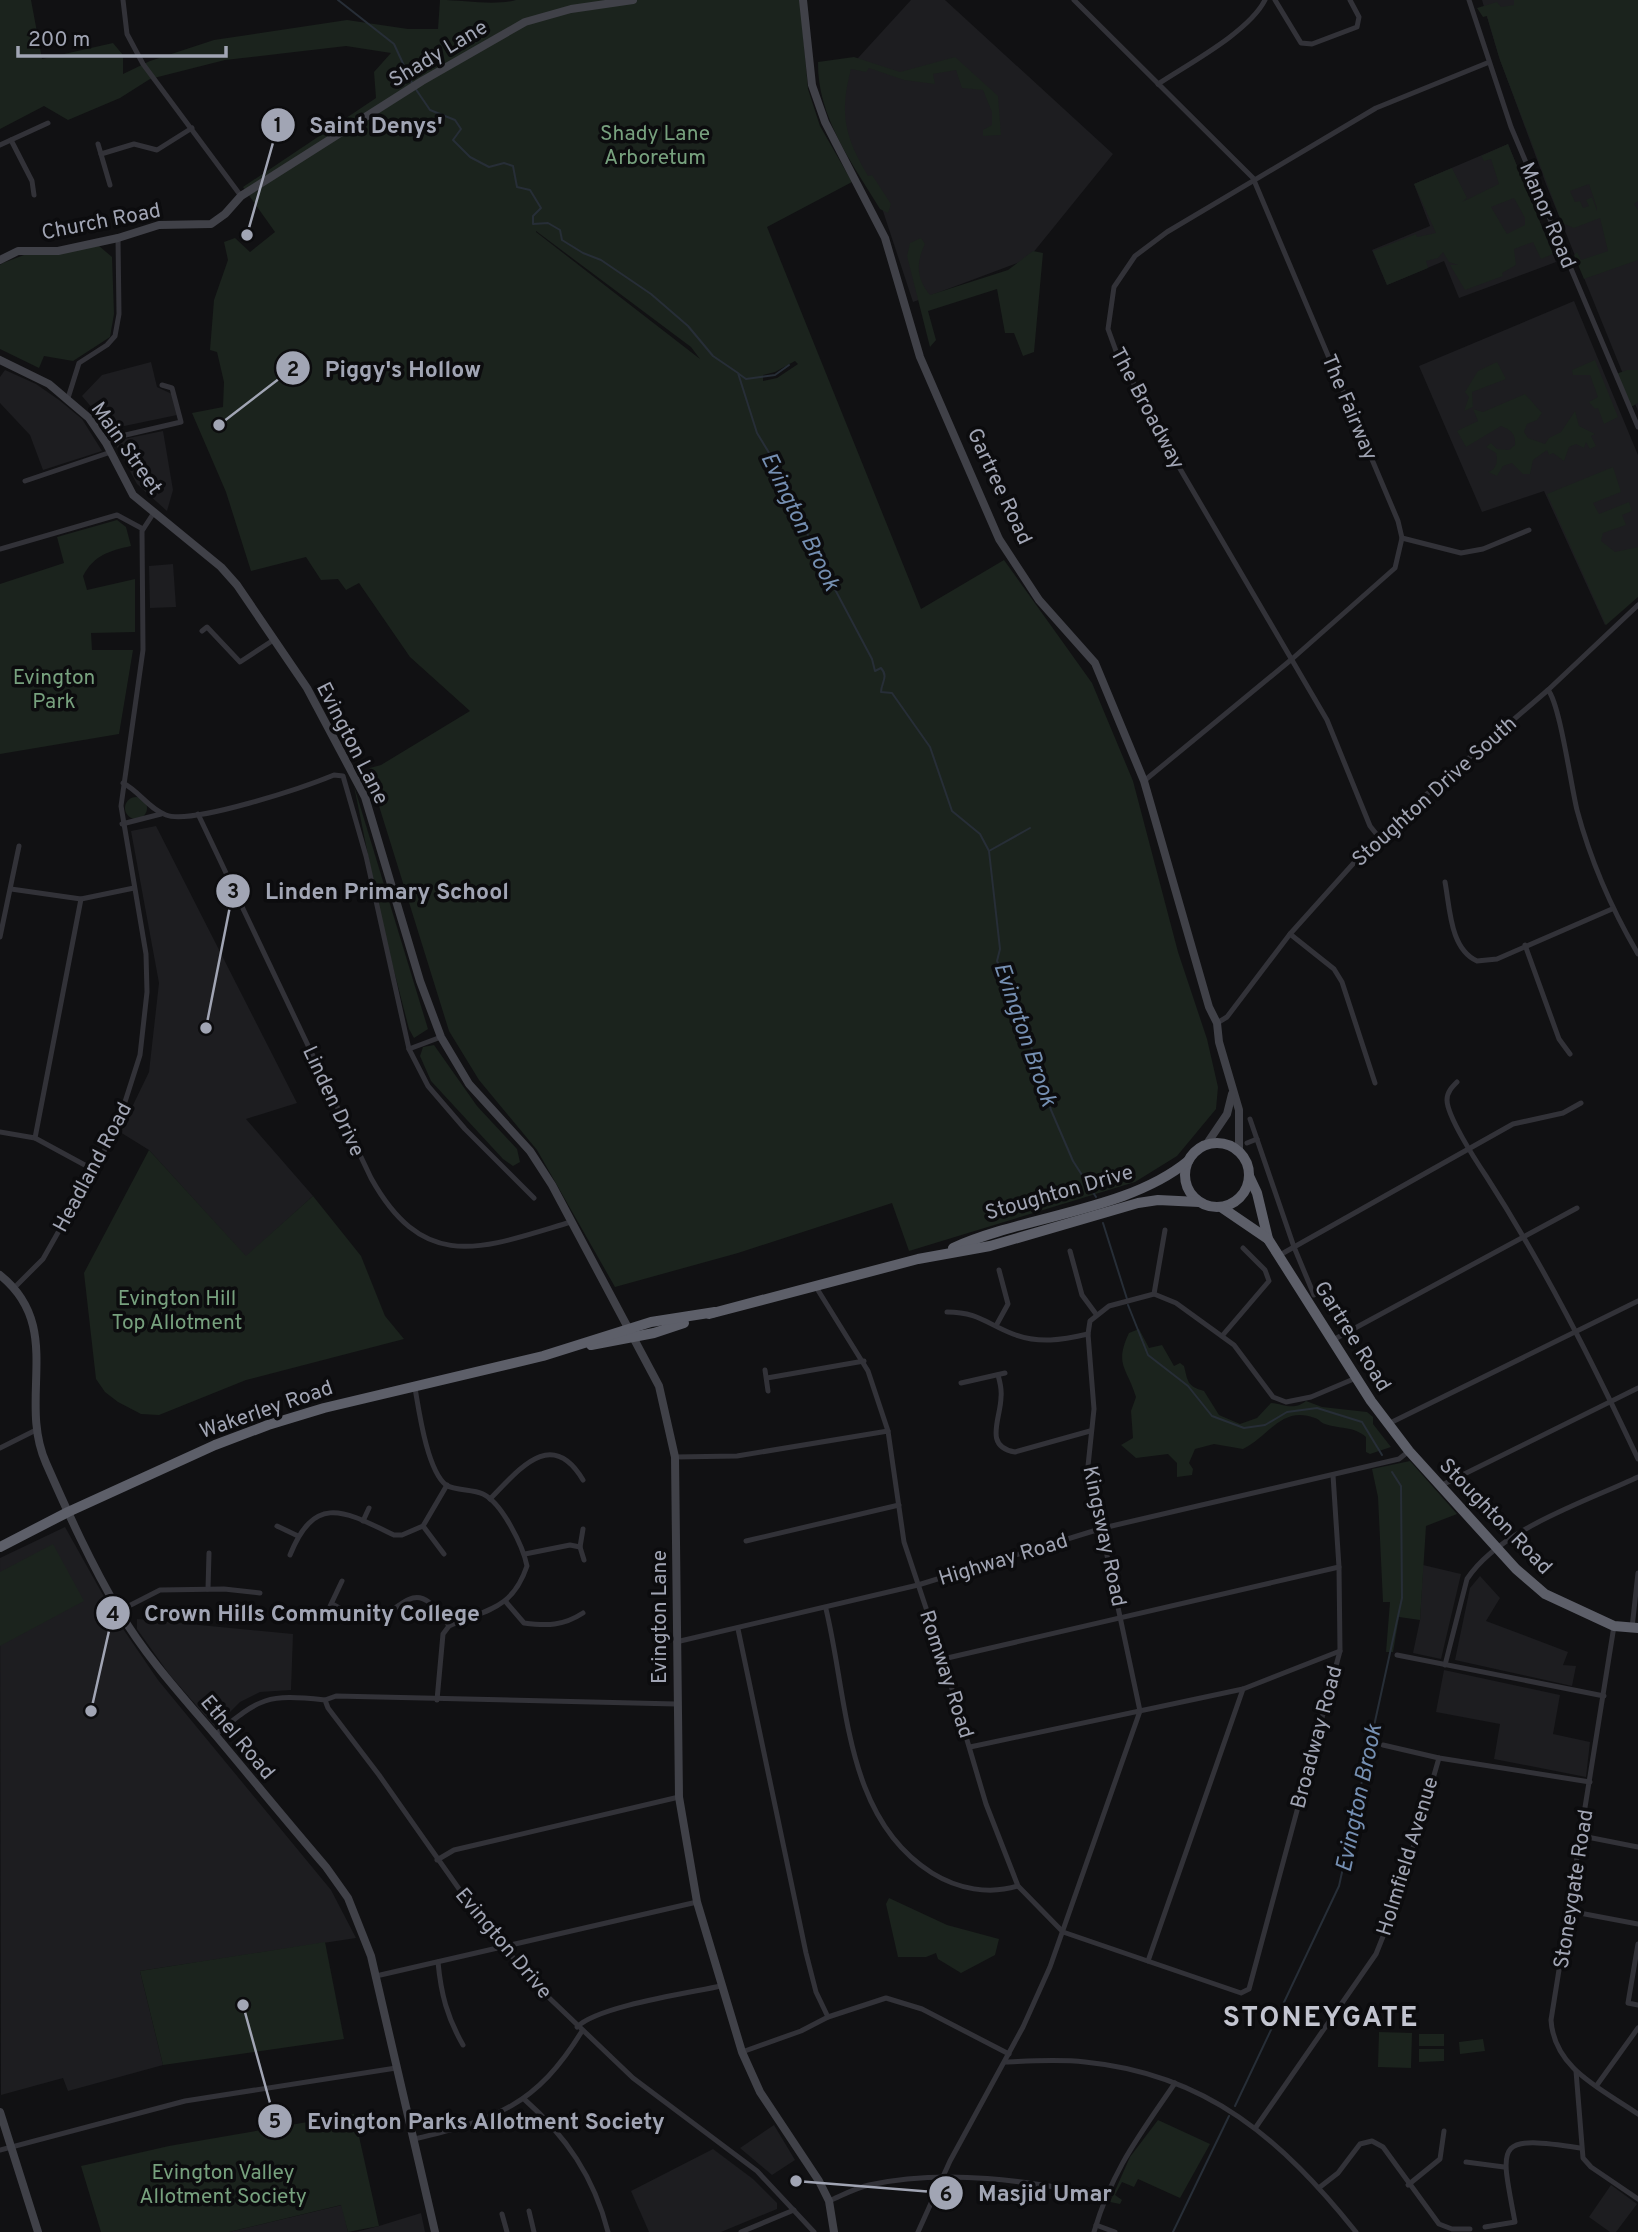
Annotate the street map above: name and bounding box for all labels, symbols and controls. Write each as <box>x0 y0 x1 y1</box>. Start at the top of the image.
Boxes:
scale bar <box>18 14 226 58</box>
street label: Shady Lane <box>385 14 493 94</box>
text: 200 m <box>28 27 90 54</box>
callout: Saint Denys' <box>261 103 457 147</box>
text: 1 <box>274 113 282 140</box>
text: Saint Denys' <box>309 113 443 142</box>
park label: Shady Lane Arboretum <box>600 121 710 172</box>
street label: Manor Road <box>1512 158 1581 273</box>
street label: Church Road <box>39 198 163 247</box>
street label: The Broadway <box>1103 343 1190 474</box>
callout: Piggy's Hollow <box>275 346 495 390</box>
street label: The Fairway <box>1314 351 1383 465</box>
text: 2 <box>287 357 299 384</box>
text: Piggy's Hollow <box>325 357 481 386</box>
street label: Main Street <box>84 397 168 501</box>
street label: Gartree Road <box>960 424 1037 549</box>
water label: Evington Brook <box>753 448 845 597</box>
park label: Evington Park <box>13 665 95 716</box>
street label: Evington Lane <box>309 678 394 810</box>
street label: Stoughton Drive South <box>1347 711 1523 873</box>
callout: Linden Primary School <box>216 869 523 913</box>
text: 3 <box>227 879 239 906</box>
text: Linden Primary School <box>265 879 509 908</box>
water label: Evington Brook <box>985 959 1062 1111</box>
street label: Linden Drive <box>295 1042 370 1161</box>
street label: Headland Road <box>48 1098 139 1237</box>
street label: Stoughton Drive <box>982 1159 1137 1227</box>
street label: Gartree Road <box>1307 1276 1396 1397</box>
park label: Evington Hill Top Allotment <box>112 1286 242 1337</box>
street label: Wakerley Road <box>196 1375 337 1446</box>
street label: Stoughton Road <box>1433 1453 1557 1581</box>
street label: Kingsway Road <box>1075 1463 1132 1609</box>
street label: Highway Road <box>935 1528 1071 1593</box>
street label: Evington Lane <box>647 1550 674 1684</box>
callout: Crown Hills Community College <box>95 1591 494 1635</box>
text: Crown Hills Community College <box>144 1601 480 1630</box>
text: 4 <box>106 1602 120 1629</box>
street label: Romway Road <box>912 1607 979 1742</box>
street label: Broadway Road <box>1285 1663 1350 1812</box>
street label: Ethel Road <box>194 1690 280 1786</box>
water label: Evington Brook <box>1331 1721 1390 1875</box>
street label: Holmfield Avenue <box>1371 1774 1445 1939</box>
street label: Stoneygate Road <box>1549 1808 1600 1971</box>
street label: Evington Drive <box>448 1883 557 2005</box>
district label: STONEYGATE <box>1223 2001 1419 2037</box>
callout: Evington Parks Allotment Society <box>258 2099 679 2143</box>
text: 5 <box>269 2109 281 2136</box>
text: Evington Parks Allotment Society <box>307 2109 665 2138</box>
park label: Evington Valley Allotment Society <box>139 2160 307 2211</box>
callout: Masjid Umar <box>929 2171 1125 2215</box>
text: Masjid Umar <box>978 2181 1112 2210</box>
text: 6 <box>940 2182 952 2209</box>

